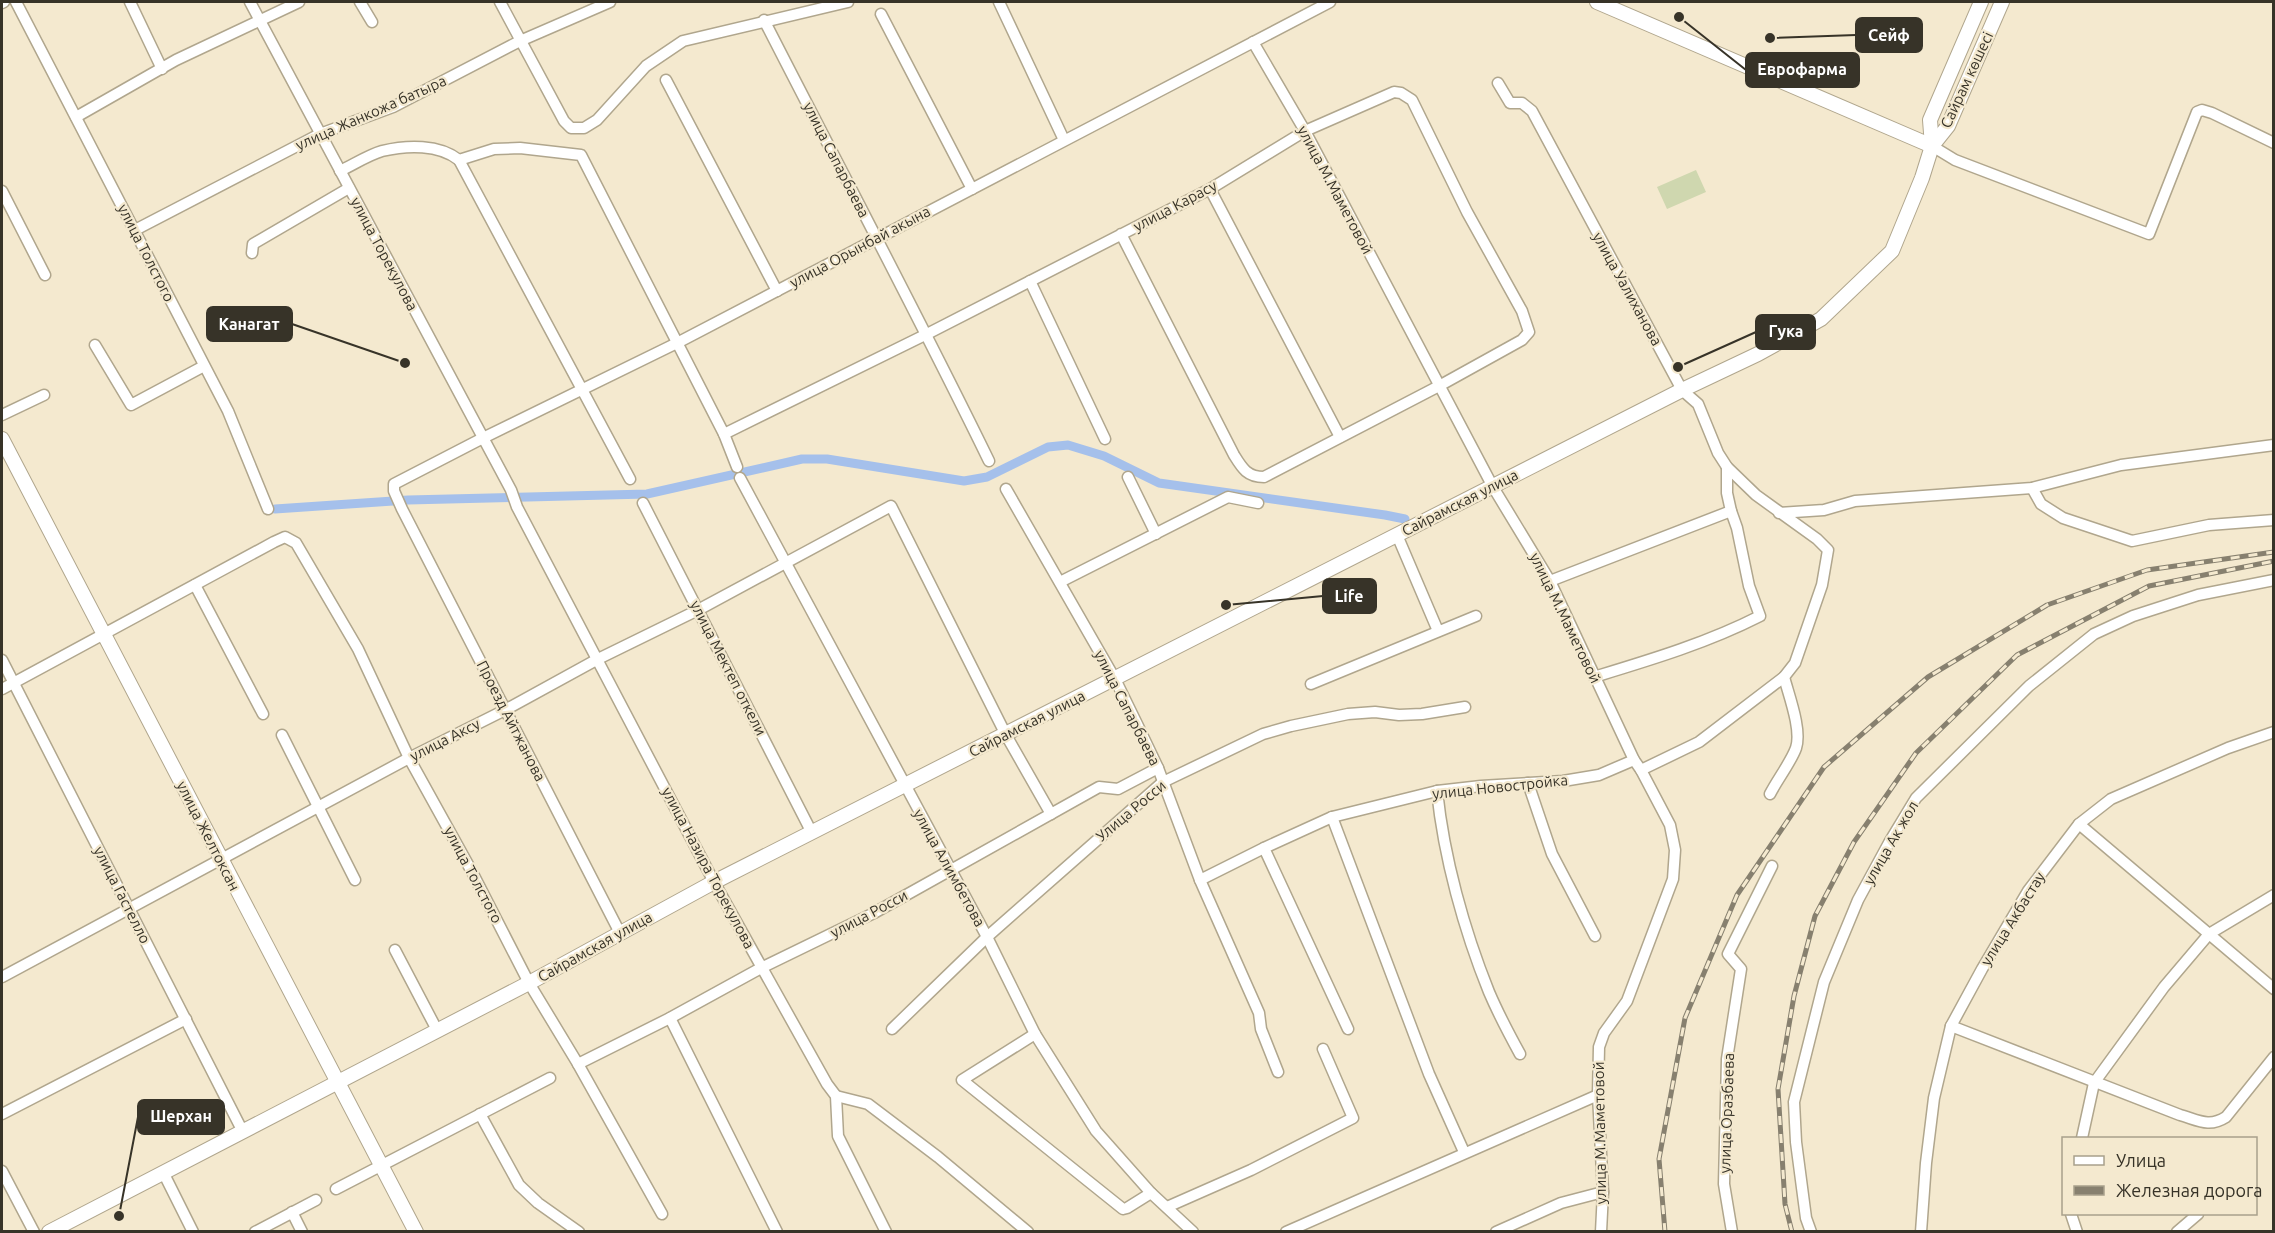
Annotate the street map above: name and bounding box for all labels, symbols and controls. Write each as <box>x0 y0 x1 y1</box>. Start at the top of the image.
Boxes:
callout: Сейф <box>1856 18 1922 52</box>
text: Сейф <box>1868 26 1910 44</box>
street label: Сайрам көшесі <box>1937 29 1996 130</box>
callout: Еврофарма <box>1746 53 1859 87</box>
text: Еврофарма <box>1757 60 1847 78</box>
street label: улица Жанкожа батыра <box>293 72 449 153</box>
street label: улица Сапарбаева <box>800 99 873 220</box>
street label: улица М.Маметовой <box>1294 123 1376 257</box>
street label: улица Карасу <box>1130 176 1219 235</box>
street label: улица Торекулова <box>347 194 422 313</box>
street label: улица Толстого <box>115 201 178 304</box>
street label: улица Орынбай акына <box>787 202 933 291</box>
street label: улица Уалиханова <box>1589 229 1666 348</box>
callout: Канагат <box>207 307 292 341</box>
text: Канагат <box>218 315 280 333</box>
callout: Гука <box>1756 315 1815 349</box>
text: Гука <box>1768 322 1804 340</box>
street label: Сайрамская улица <box>1399 466 1521 539</box>
street label: улица М.Маметовой <box>1526 550 1604 686</box>
callout: Life <box>1323 579 1376 613</box>
text: Life <box>1335 587 1363 605</box>
street label: улица Мектеп откели <box>687 597 770 738</box>
street label: улица Сапарбаева <box>1091 647 1164 768</box>
street label: Проезд Айтжанова <box>474 658 549 784</box>
street label: Сайрамская улица <box>966 687 1088 760</box>
street label: улица Аксу <box>407 715 483 764</box>
street label: улица Новостройка <box>1431 771 1569 802</box>
street label: Улица Росси <box>1092 777 1169 845</box>
street label: улица Желтоксан <box>173 778 243 893</box>
street label: улица Назира Торекулова <box>659 784 758 951</box>
street label: улица Ак жол <box>1860 798 1921 888</box>
street label: улица Алимбетова <box>910 806 989 929</box>
street label: улица Толстого <box>441 823 506 926</box>
street label: улица Гастелло <box>91 843 154 946</box>
street label: улица Акбастау <box>1977 869 2048 969</box>
street label: улица Росси <box>827 886 910 941</box>
street label: Сайрамская улица <box>535 908 655 985</box>
street label: улица Оразбаева <box>1716 1052 1737 1174</box>
street label: улица М.Маметовой <box>1590 1061 1609 1205</box>
callout: Шерхан <box>138 1100 224 1134</box>
text: Шерхан <box>150 1107 212 1125</box>
legend <box>2062 1137 2257 1215</box>
text: Улица <box>2116 1150 2166 1170</box>
text: Железная дорога <box>2116 1180 2263 1200</box>

